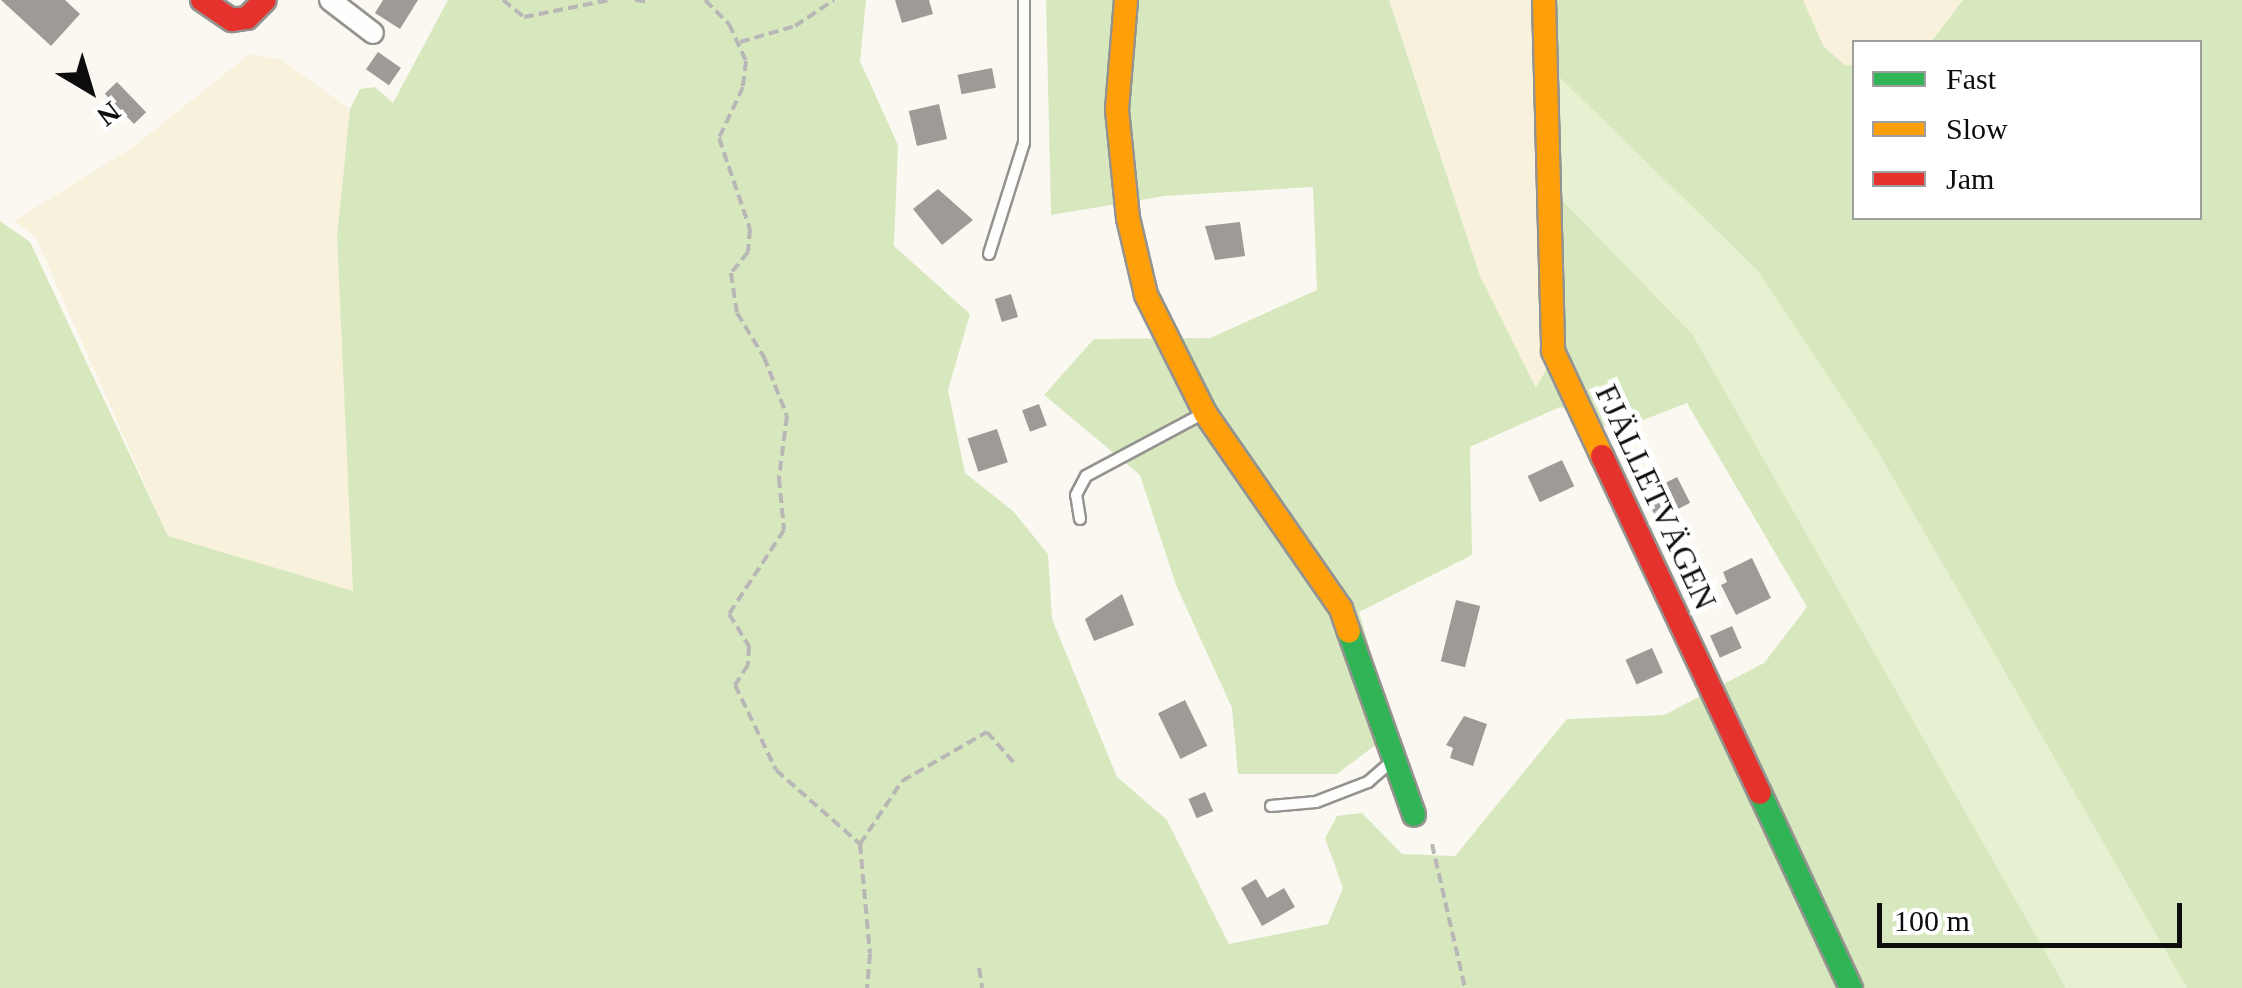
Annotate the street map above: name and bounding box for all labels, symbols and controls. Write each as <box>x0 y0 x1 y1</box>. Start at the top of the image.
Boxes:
north arrow <box>40 40 140 140</box>
legend <box>1852 40 2202 220</box>
text: Fast <box>1946 62 1996 95</box>
text: N <box>91 96 126 132</box>
text: Slow <box>1946 112 2008 145</box>
text: Jam <box>1946 162 1994 195</box>
street label: FJÄLLETVÄGEN <box>1587 379 1725 615</box>
scale bar <box>1882 883 2187 945</box>
text: 100 m <box>1894 904 1970 937</box>

